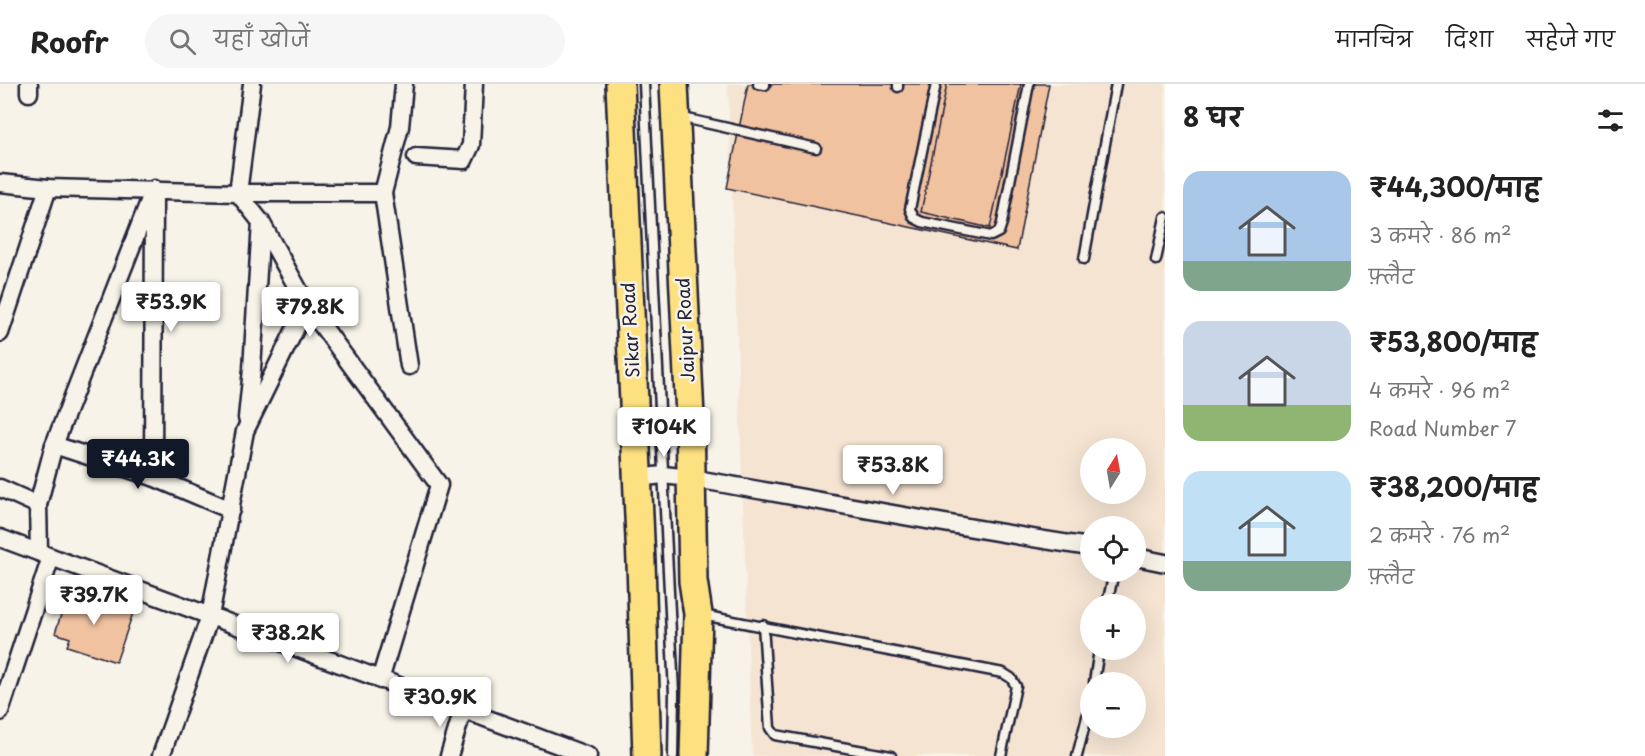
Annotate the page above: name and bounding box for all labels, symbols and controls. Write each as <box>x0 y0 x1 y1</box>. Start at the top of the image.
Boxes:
search box <box>145 14 565 68</box>
text: Roofr <box>30 20 109 63</box>
text: यहाँ खोजें <box>214 21 310 54</box>
text: मानचित्र <box>1336 22 1413 54</box>
text: दिशा <box>1446 22 1493 54</box>
text: सहेजे गए <box>1526 22 1615 54</box>
icon: search <box>166 25 199 58</box>
text: 8 घर <box>1183 97 1242 136</box>
icon: filters <box>1594 104 1627 137</box>
text: ₹44,300/माह <box>1369 167 1541 206</box>
icon: home <box>1231 195 1303 267</box>
text: 3 कमरे · 86 m² <box>1369 220 1512 250</box>
text: फ़्लैट <box>1369 261 1415 291</box>
street label: Jaipur Road <box>668 277 701 383</box>
pin: ₹53.9K <box>122 282 220 333</box>
street label: Sikar Road <box>614 282 645 379</box>
text: ₹53.9K <box>135 286 207 316</box>
pin: ₹79.8K <box>261 287 359 338</box>
text: ₹79.8K <box>276 291 344 321</box>
text: ₹53,800/माह <box>1369 322 1537 361</box>
icon: home <box>1231 345 1303 417</box>
text: 4 कमरे · 96 m² <box>1369 375 1510 405</box>
pin: ₹104K <box>622 407 706 458</box>
text: ₹104K <box>631 411 697 441</box>
text: Road Number 7 <box>1369 413 1516 443</box>
north arrow <box>1080 438 1146 504</box>
map controls <box>1080 438 1146 738</box>
pin: ₹44.3K <box>89 439 187 490</box>
text: ₹44.3K <box>101 443 175 473</box>
pin: ₹53.8K <box>844 445 942 496</box>
text: ₹53.8K <box>857 449 929 479</box>
text: ₹38,200/माह <box>1369 467 1538 506</box>
icon: home <box>1231 495 1303 567</box>
button: locate <box>1080 516 1146 582</box>
text: 2 कमरे · 76 m² <box>1369 520 1510 550</box>
text: फ़्लैट <box>1369 561 1415 591</box>
pin: ₹39.7K <box>45 575 143 626</box>
text: ₹39.7K <box>60 579 128 609</box>
button: + <box>1080 594 1146 660</box>
pin: ₹38.2K <box>239 613 337 664</box>
text: ₹38.2K <box>251 617 325 647</box>
button: − <box>1080 672 1146 738</box>
pin: ₹30.9K <box>391 677 489 728</box>
text: ₹30.9K <box>403 681 477 711</box>

